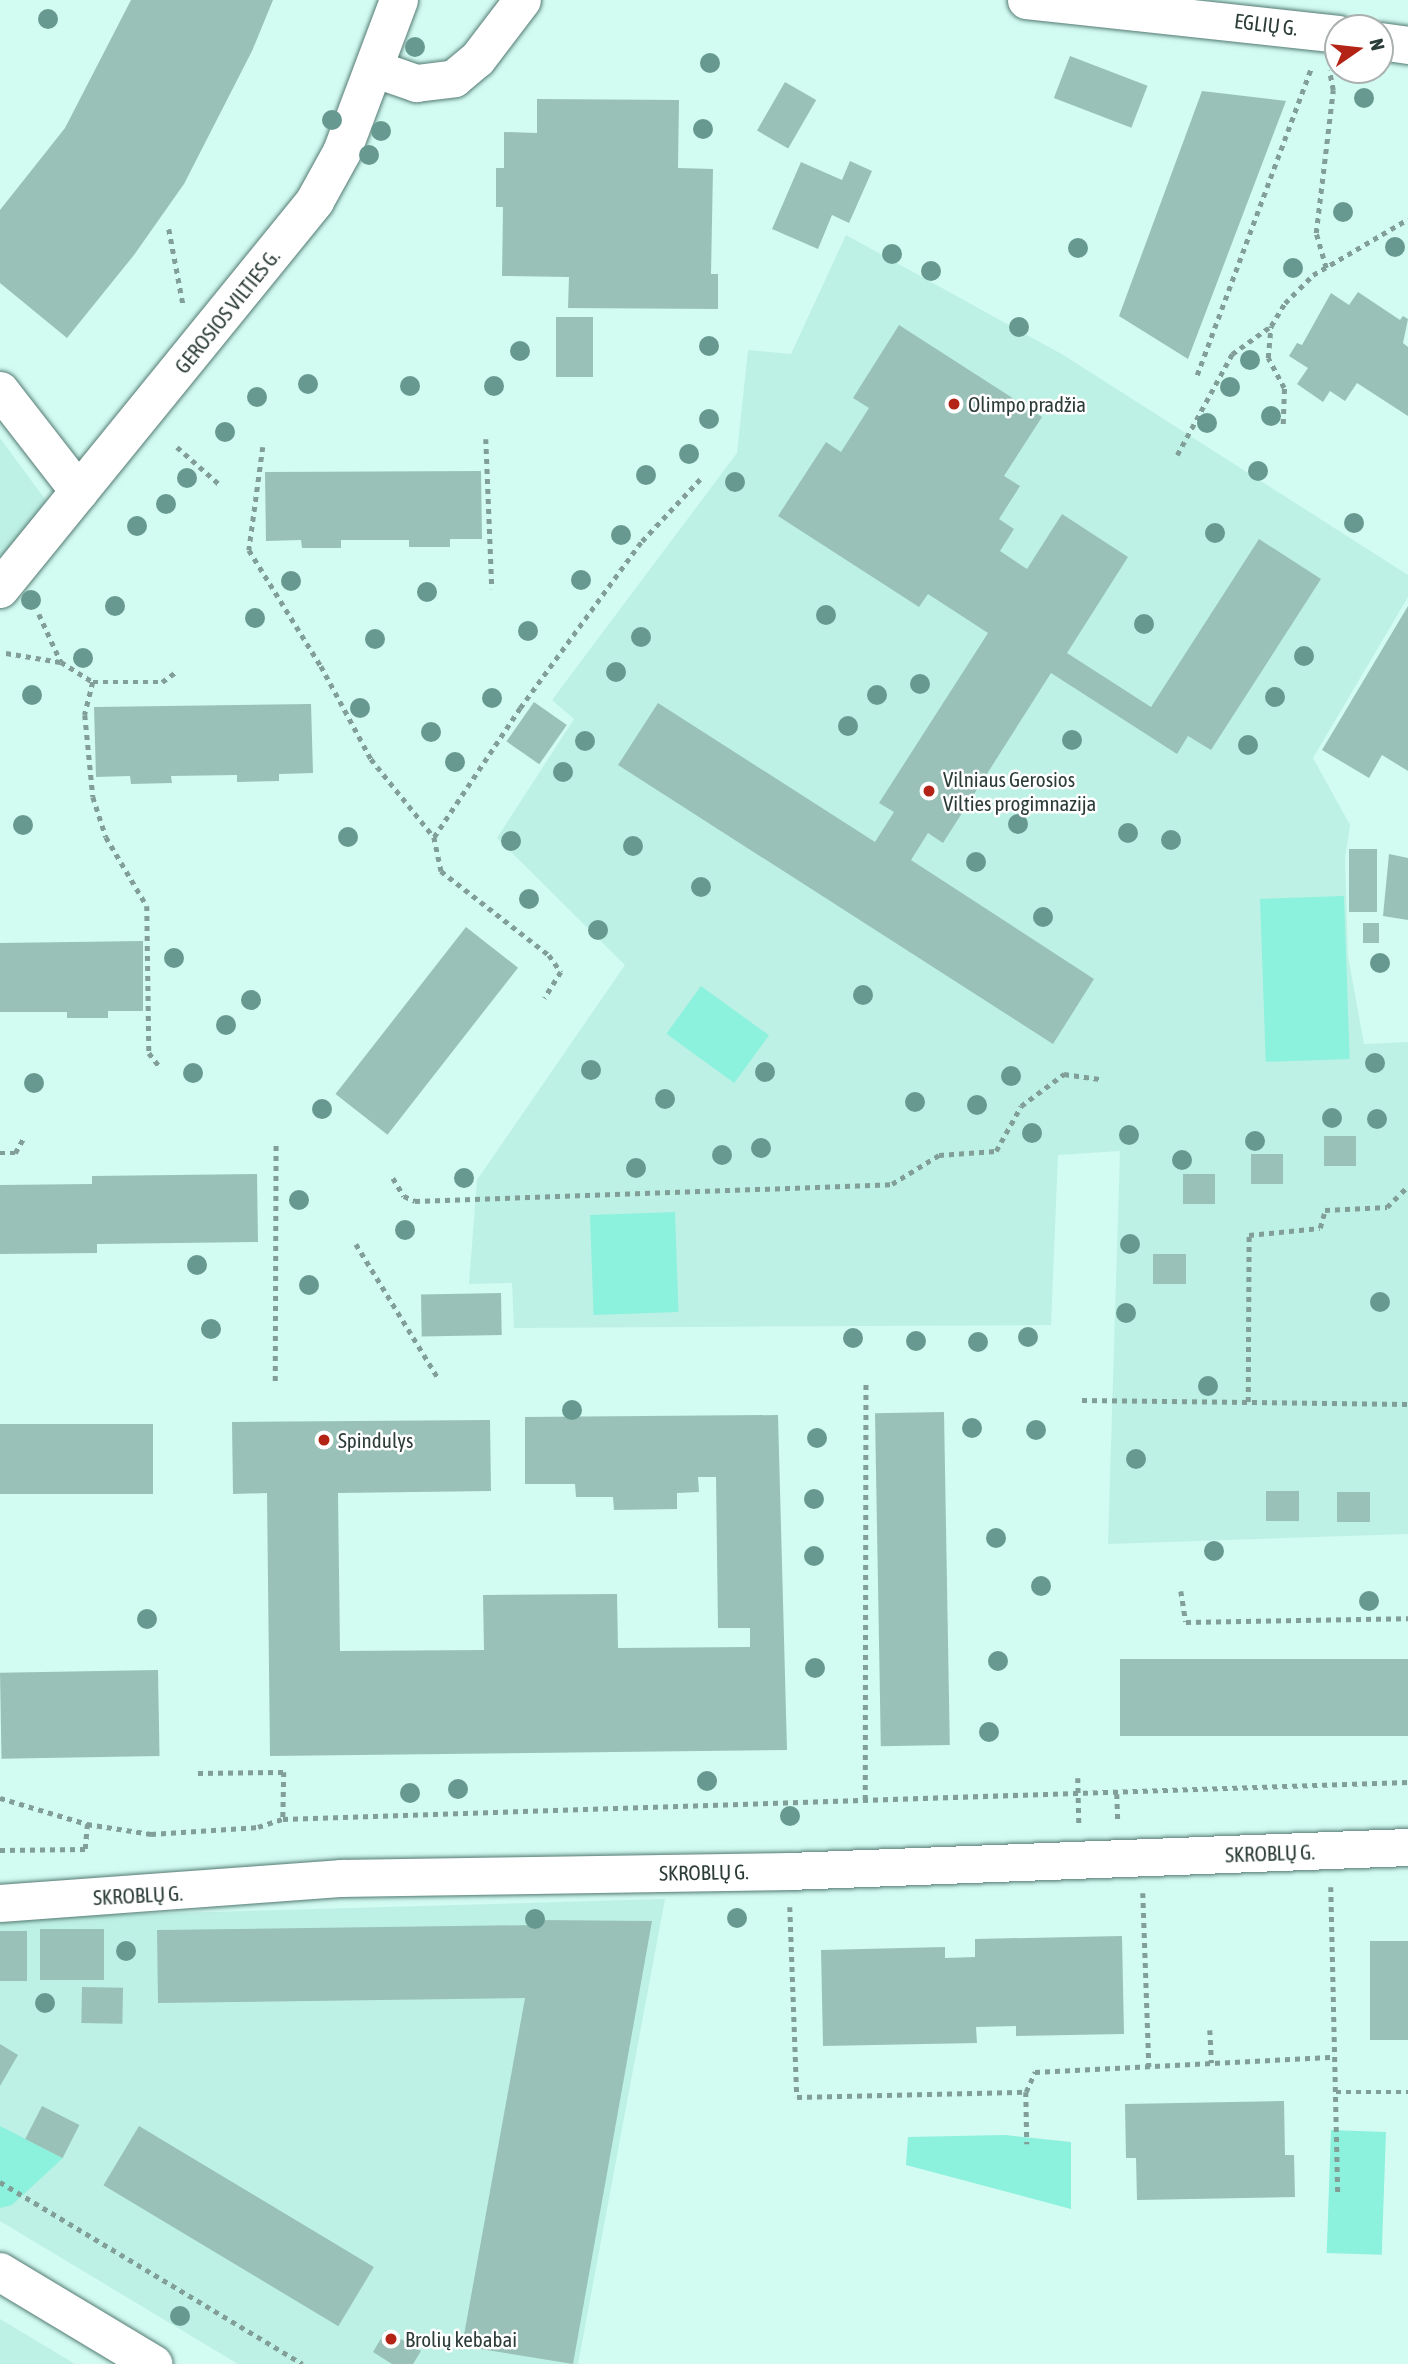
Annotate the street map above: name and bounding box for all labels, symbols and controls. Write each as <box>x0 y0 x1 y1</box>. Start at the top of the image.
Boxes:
street label: EGLIŲ G. <box>1233 8 1299 40</box>
north arrow <box>1324 14 1394 84</box>
text: N <box>1365 36 1389 53</box>
street label: GEROSIOS VILTIES G. <box>169 244 285 378</box>
place label: Olimpo pradžia <box>968 391 1086 417</box>
marker: Olimpo pradžia <box>946 396 962 412</box>
place label: Vilniaus Gerosios Vilties progimnazija <box>943 766 1096 816</box>
marker: Vilniaus Gerosios Vilties progimnazija <box>921 783 937 799</box>
place label: Spindulys <box>338 1427 413 1453</box>
marker: Spindulys <box>316 1432 332 1448</box>
street label: SKROBLŲ G. <box>1225 1839 1315 1867</box>
street label: SKROBLŲ G. <box>659 1859 749 1885</box>
street label: SKROBLŲ G. <box>92 1880 184 1910</box>
place label: Brolių kebabai <box>405 2326 517 2352</box>
marker: Brolių kebabai <box>383 2331 399 2347</box>

